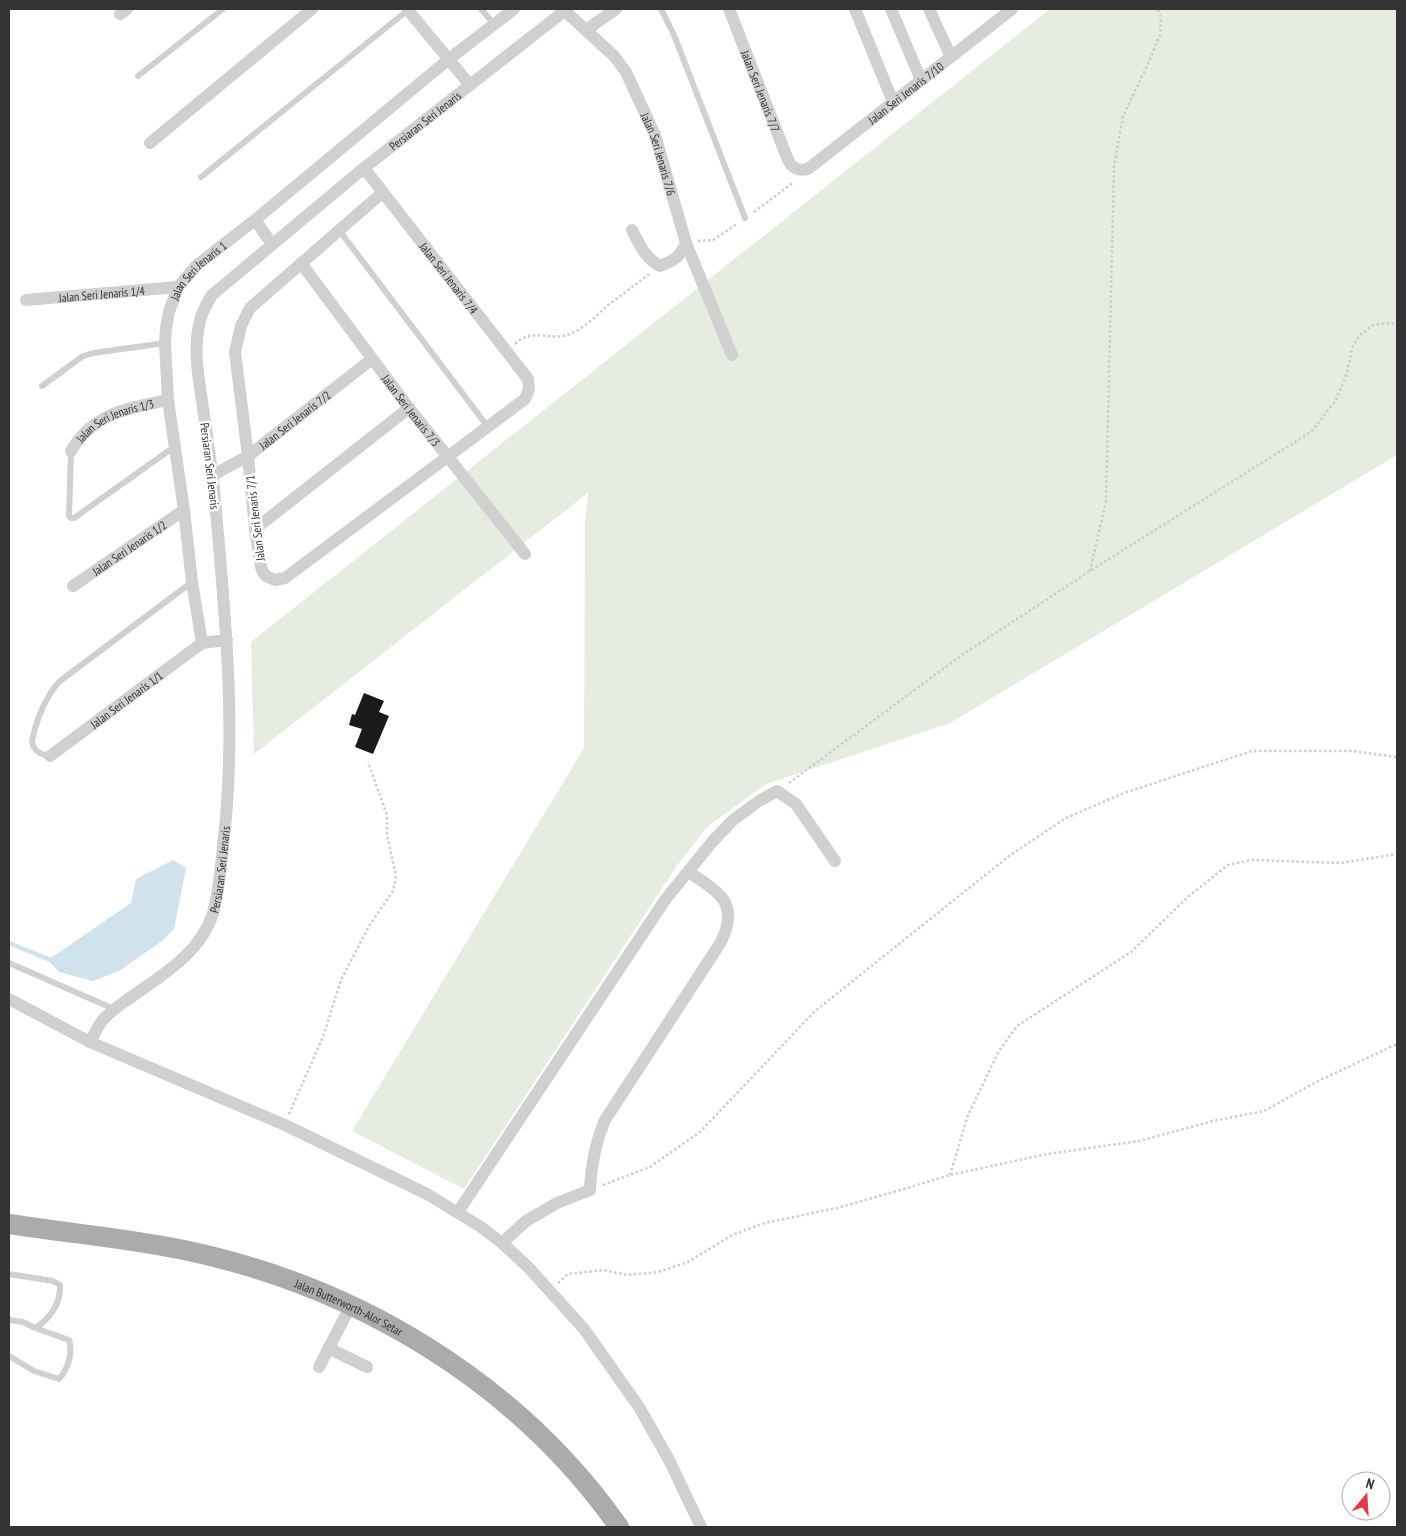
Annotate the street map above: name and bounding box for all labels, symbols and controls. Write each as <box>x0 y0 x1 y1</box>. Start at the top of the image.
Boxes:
street label: Jalan Seri Jenaris 7/7 <box>738 47 784 134</box>
street label: Jalan Seri Jenaris 7/10 <box>864 58 946 127</box>
street label: Persiaran Seri Jenaris <box>386 88 464 153</box>
street label: Jalan Seri Jenaris 7/6 <box>638 109 679 197</box>
street label: Jalan Seri Jenaris 1 <box>166 238 229 303</box>
street label: Jalan Seri Jenaris 7/4 <box>416 238 482 317</box>
street label: Jalan Seri Jenaris 1/4 <box>57 282 146 305</box>
street label: Jalan Seri Jenaris 7/3 <box>378 371 444 449</box>
street label: Jalan Seri Jenaris 7/2 <box>255 387 333 453</box>
street label: Jalan Seri Jenaris 1/3 <box>72 396 155 446</box>
street label: Persiaran Seri Jenaris <box>197 422 223 510</box>
street label: Jalan Seri Jenaris 7/1 <box>242 474 268 563</box>
street label: Jalan Seri Jenaris 1/2 <box>88 517 169 579</box>
street label: Jalan Seri Jenaris 1/1 <box>86 667 165 732</box>
street label: Persiaran Seri Jenaris <box>206 825 233 914</box>
street label: Jalan Butterworth-Alor Setar <box>292 1275 406 1339</box>
north arrow <box>1341 1471 1391 1521</box>
text: N <box>1364 1474 1376 1493</box>

